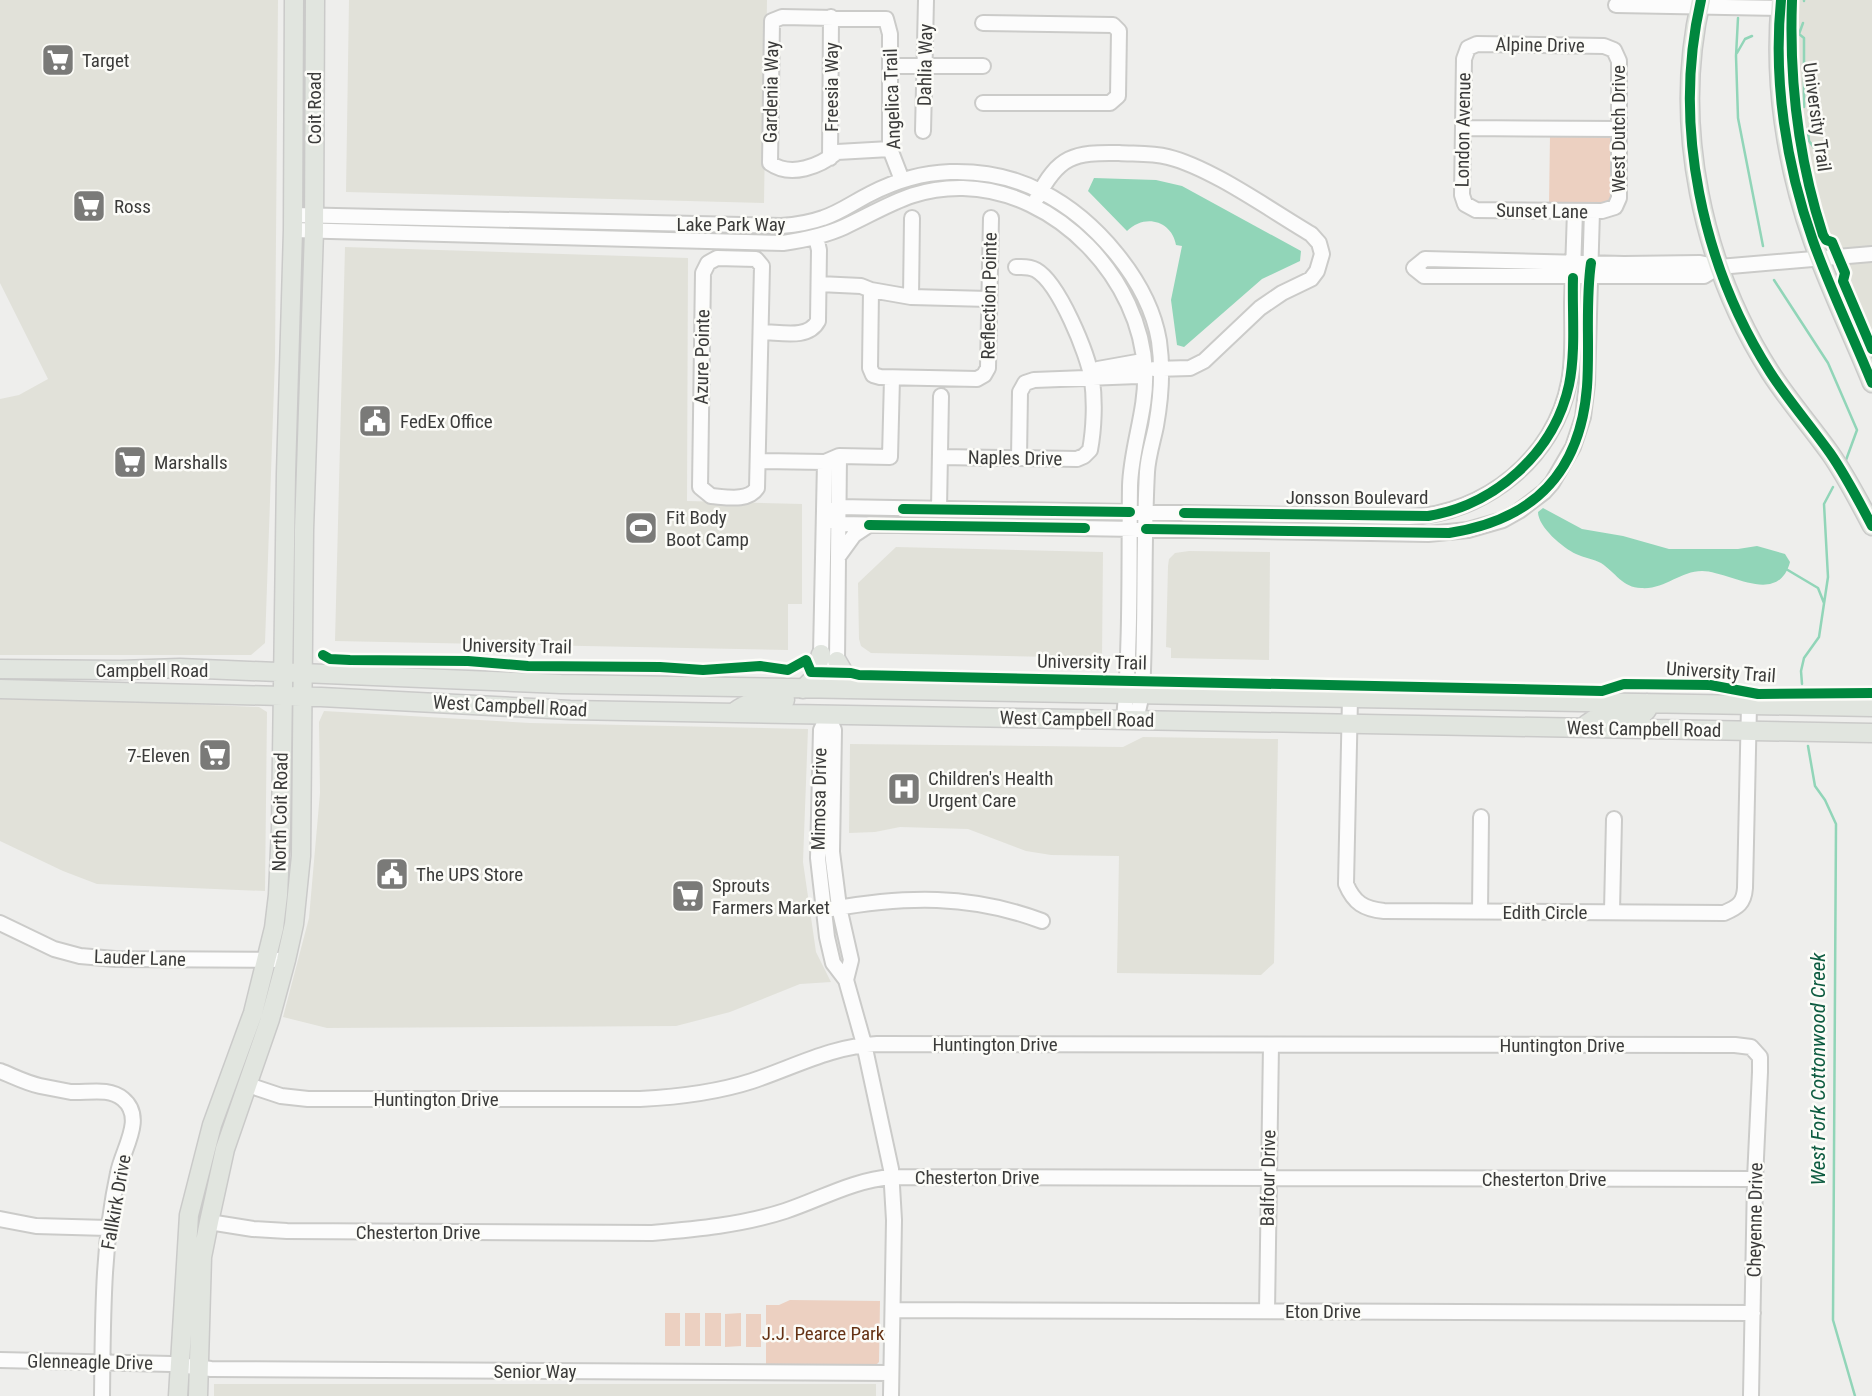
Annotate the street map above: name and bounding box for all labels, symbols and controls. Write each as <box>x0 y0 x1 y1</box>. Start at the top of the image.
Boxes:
street label: Dahlia Way <box>913 24 937 106</box>
street label: Alpine Drive <box>1495 33 1585 57</box>
supermarket icon: Target <box>39 41 77 79</box>
street label: Gardenia Way <box>759 41 783 143</box>
street label: Freesia Way <box>820 42 843 132</box>
street label: Angelica Trail <box>879 48 905 150</box>
place label: Target <box>82 49 129 72</box>
street label: University Trail <box>1798 61 1836 173</box>
street label: West Dutch Drive <box>1607 65 1630 193</box>
street label: Coit Road <box>303 72 326 144</box>
street label: London Avenue <box>1450 72 1476 188</box>
supermarket icon: Ross <box>70 187 108 225</box>
place label: Ross <box>114 195 151 218</box>
street label: Sunset Lane <box>1496 199 1588 223</box>
street label: Lake Park Way <box>676 213 786 236</box>
street label: Reflection Pointe <box>976 232 1002 360</box>
street label: Azure Pointe <box>690 309 714 405</box>
public building icon: FedEx Office <box>356 402 394 440</box>
place label: FedEx Office <box>400 410 493 433</box>
supermarket icon: Marshalls <box>111 443 149 481</box>
street label: Naples Drive <box>968 446 1063 470</box>
place label: Marshalls <box>154 451 228 474</box>
street label: Jonsson Boulevard <box>1286 486 1428 509</box>
place label: Fit Body Boot Camp <box>666 506 749 551</box>
sports icon: Fit Body Boot Camp <box>622 509 660 547</box>
street label: University Trail <box>462 634 572 658</box>
street label: University Trail <box>1037 650 1147 674</box>
street label: University Trail <box>1665 657 1777 687</box>
street label: Campbell Road <box>95 659 209 682</box>
street label: West Campbell Road <box>432 690 588 722</box>
street label: West Campbell Road <box>999 706 1155 732</box>
street label: West Campbell Road <box>1566 716 1722 742</box>
supermarket icon: 7-Eleven <box>196 736 234 774</box>
place label: 7-Eleven <box>127 744 190 767</box>
street label: Mimosa Drive <box>807 747 831 850</box>
street label: North Coit Road <box>267 752 293 872</box>
place label: Children's Health Urgent Care <box>928 767 1053 812</box>
hospital icon: Children's Health Urgent Care <box>885 770 923 808</box>
public building icon: The UPS Store <box>373 855 411 893</box>
place label: The UPS Store <box>416 863 523 886</box>
place label: Sprouts Farmers Market <box>712 874 830 919</box>
supermarket icon: Sprouts Farmers Market <box>669 877 707 915</box>
street label: Edith Circle <box>1503 901 1588 924</box>
street label: Lauder Lane <box>94 945 186 971</box>
water label: West Fork Cottonwood Creek <box>1806 952 1830 1185</box>
street label: Huntington Drive <box>932 1033 1058 1056</box>
street label: Huntington Drive <box>1499 1034 1625 1057</box>
street label: Huntington Drive <box>373 1088 499 1111</box>
street label: Balfour Drive <box>1256 1129 1280 1227</box>
street label: Fallkirk Drive <box>96 1153 136 1251</box>
street label: Cheyenne Drive <box>1742 1162 1768 1278</box>
street label: Chesterton Drive <box>915 1166 1039 1189</box>
street label: Chesterton Drive <box>1482 1168 1606 1191</box>
street label: Chesterton Drive <box>356 1221 480 1244</box>
street label: Eton Drive <box>1285 1300 1361 1323</box>
park label: J.J. Pearce Park <box>762 1322 885 1345</box>
street label: Glenneagle Drive <box>27 1349 153 1375</box>
street label: Senior Way <box>493 1360 577 1383</box>

